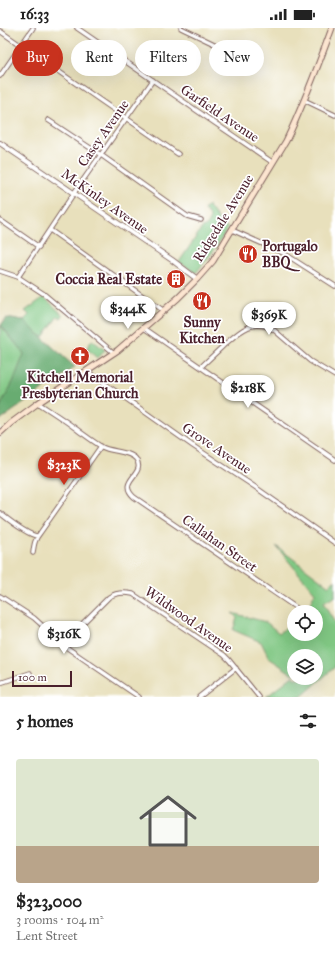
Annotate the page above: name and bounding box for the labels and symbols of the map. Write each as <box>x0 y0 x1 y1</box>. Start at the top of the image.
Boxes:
street label: Garfield Avenue <box>177 81 262 146</box>
street label: Casey Avenue <box>74 96 133 170</box>
street label: McKinley Avenue <box>58 165 152 238</box>
street label: Ridgedale Avenue <box>190 171 257 265</box>
place label: Portugalo BBQ <box>262 238 318 272</box>
restaurant icon: Portugalo BBQ <box>237 243 259 265</box>
building icon: Coccia Real Estate <box>165 268 187 290</box>
place label: Coccia Real Estate <box>56 271 162 288</box>
restaurant icon: Sunny Kitchen <box>191 290 213 312</box>
pin: $344K <box>100 296 156 330</box>
pin: $369K <box>241 302 297 336</box>
place label: Sunny Kitchen <box>179 314 225 347</box>
church icon: Kitchell Memorial Presbyterian Church <box>69 345 91 367</box>
place label: Kitchell Memorial Presbyterian Church <box>21 369 139 403</box>
pin: $218K <box>220 375 276 409</box>
street label: Grove Avenue <box>179 419 255 478</box>
pin: $323K <box>36 452 92 486</box>
street label: Callahan Street <box>179 511 261 576</box>
street label: Wildwood Avenue <box>142 583 236 656</box>
pin: $316K <box>36 621 92 655</box>
scale bar <box>12 669 72 688</box>

